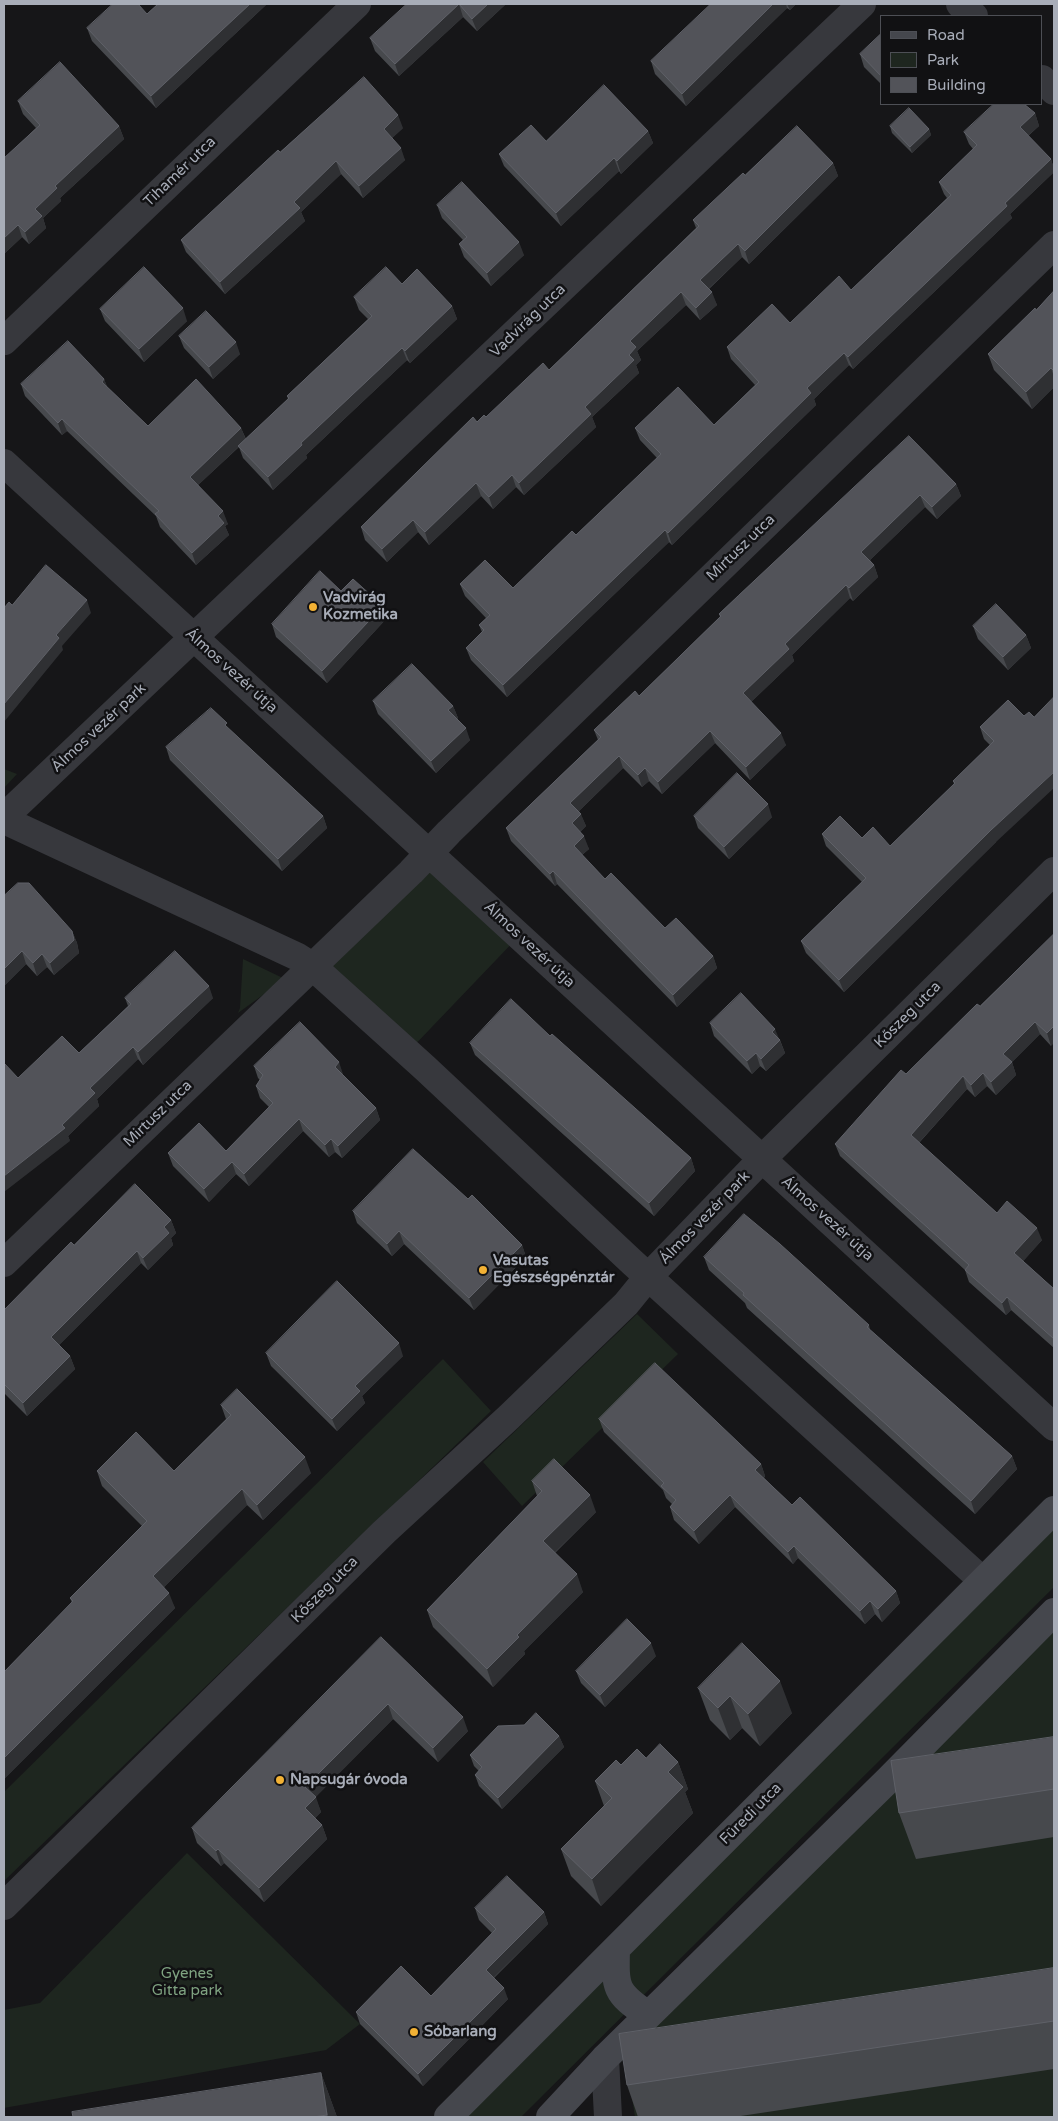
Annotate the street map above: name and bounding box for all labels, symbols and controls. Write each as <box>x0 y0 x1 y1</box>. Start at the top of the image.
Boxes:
legend <box>880 15 1043 105</box>
text: Road <box>927 26 965 44</box>
text: Park <box>927 51 959 69</box>
text: Building <box>927 76 986 94</box>
street label: Tihamér utca <box>140 133 220 211</box>
street label: Vadvirág utca <box>487 281 569 361</box>
street label: Mirtusz utca <box>703 511 779 585</box>
place label: Vadvirág Kozmetika <box>323 589 398 624</box>
marker: Vadvirág Kozmetika <box>307 601 319 613</box>
street label: Álmos vezér útja <box>181 625 281 717</box>
street label: Álmos vezér park <box>48 680 150 776</box>
street label: Álmos vezér útja <box>480 898 578 992</box>
street label: Kőszeg utca <box>871 978 945 1052</box>
street label: Mirtusz utca <box>120 1077 196 1151</box>
street label: Álmos vezér park <box>656 1168 754 1268</box>
street label: Álmos vezér útja <box>777 1173 877 1265</box>
place label: Vasutas Egészségpénztár <box>493 1252 615 1287</box>
marker: Vasutas Egészségpénztár <box>477 1264 489 1276</box>
street label: Kőszeg utca <box>288 1553 362 1627</box>
place label: Napsugár óvoda <box>290 1771 408 1789</box>
marker: Napsugár óvoda <box>274 1774 286 1786</box>
street label: Füredi utca <box>716 1779 786 1849</box>
park label: Gyenes Gitta park <box>152 1965 222 2000</box>
place label: Sóbarlang <box>424 2023 497 2041</box>
marker: Sóbarlang <box>408 2026 420 2038</box>

